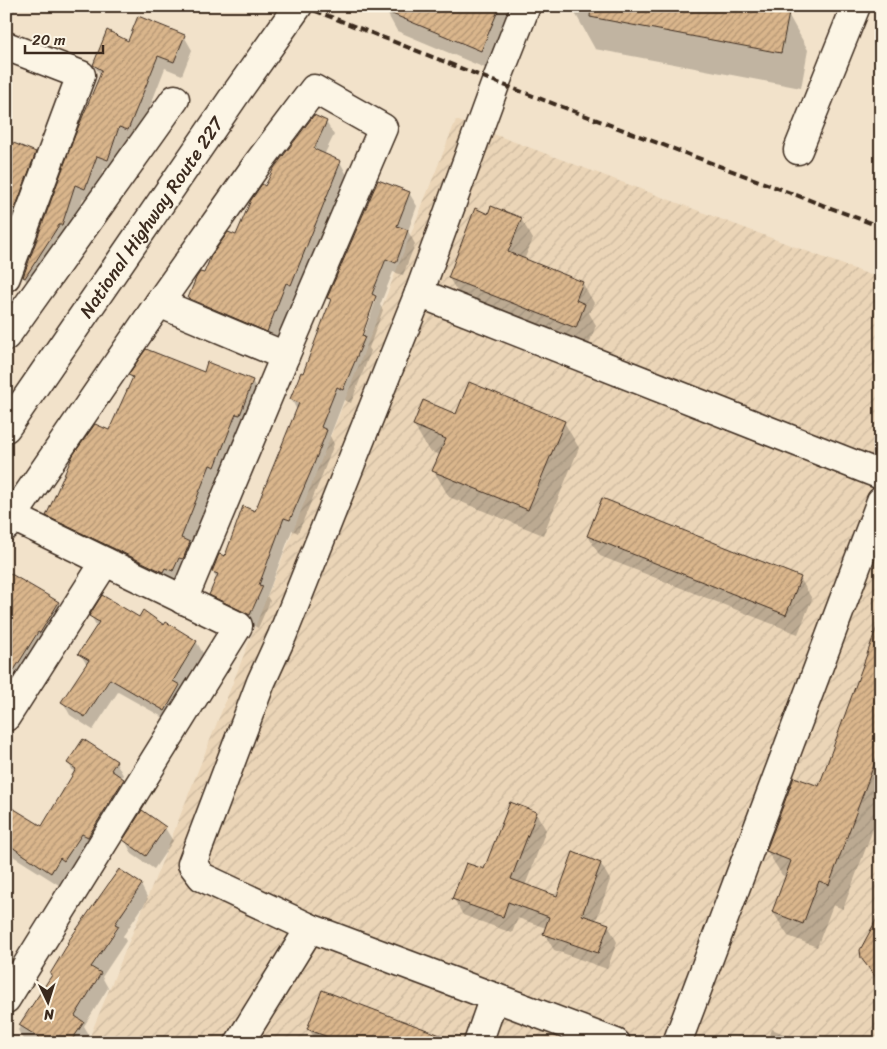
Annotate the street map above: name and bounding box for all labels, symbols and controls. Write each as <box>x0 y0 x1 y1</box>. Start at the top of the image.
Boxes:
scale bar <box>25 22 102 54</box>
text: 20 m <box>32 27 66 53</box>
street label: National Highway Route 227 <box>70 109 233 325</box>
north arrow <box>22 976 72 1026</box>
text: N <box>43 1002 56 1027</box>

